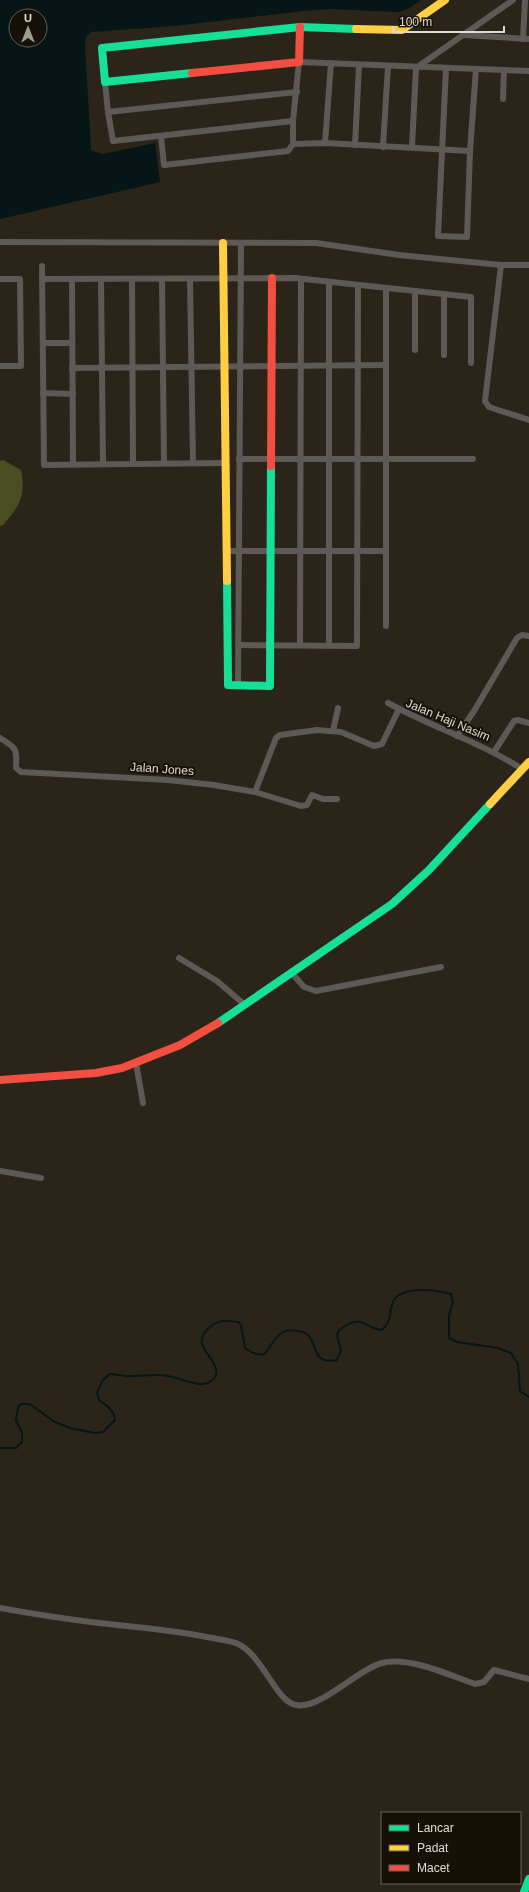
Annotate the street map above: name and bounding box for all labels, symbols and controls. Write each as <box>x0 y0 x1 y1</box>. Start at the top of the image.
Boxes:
north arrow <box>8 8 48 48</box>
scale bar <box>393 8 504 34</box>
text: U <box>24 12 32 24</box>
text: 100 m <box>399 15 432 29</box>
street label: Jalan Haji Nasim <box>404 696 492 744</box>
street label: Jalan Jones <box>130 760 194 778</box>
legend <box>381 1812 521 1884</box>
text: Lancar <box>417 1821 454 1835</box>
text: Padat <box>417 1841 449 1855</box>
text: Macet <box>417 1861 450 1875</box>

